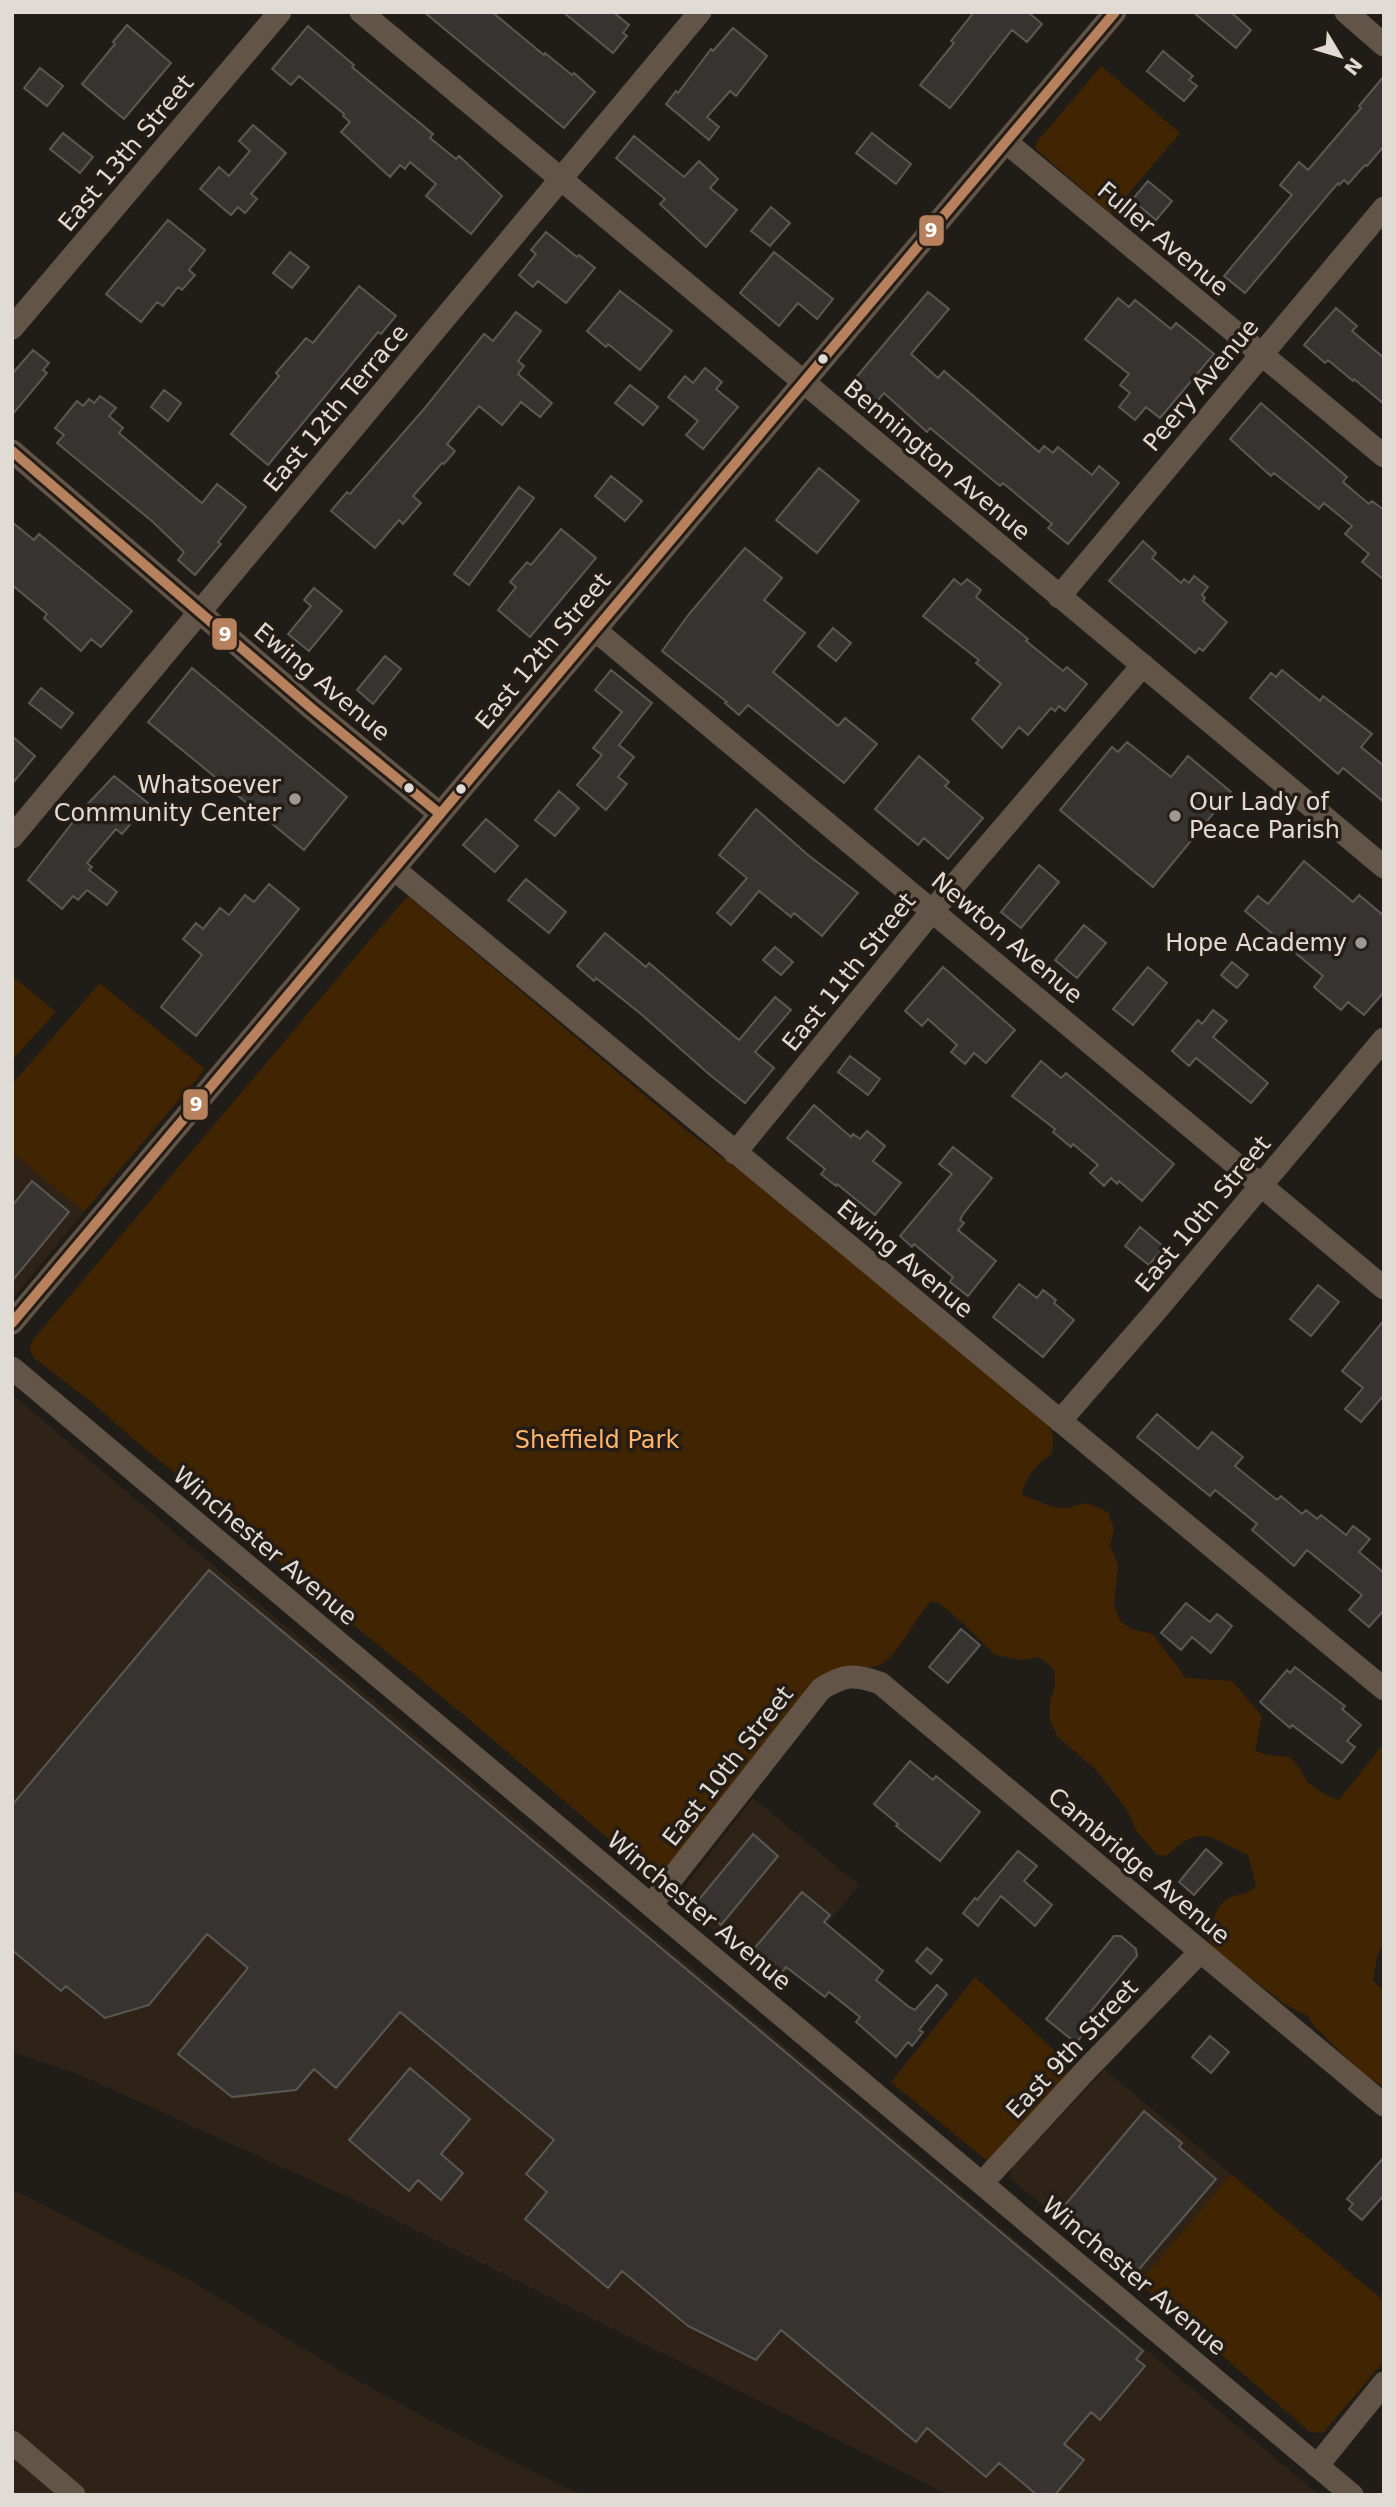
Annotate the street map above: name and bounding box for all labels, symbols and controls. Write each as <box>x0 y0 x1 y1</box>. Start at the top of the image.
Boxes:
north arrow <box>1305 21 1375 91</box>
text: N <box>1340 53 1367 80</box>
street label: East 13th Street <box>53 69 199 237</box>
street label: Fuller Avenue <box>1092 176 1234 302</box>
line badge: 9 <box>918 214 945 247</box>
text: 9 <box>924 219 938 241</box>
street label: Peery Avenue <box>1138 313 1264 457</box>
street label: East 12th Terrace <box>258 319 414 497</box>
unlabelled marker <box>816 352 830 366</box>
street label: Bennington Avenue <box>838 374 1036 546</box>
street label: East 12th Street <box>470 567 616 735</box>
line badge: 9 <box>211 617 238 651</box>
street label: Ewing Avenue <box>248 617 396 747</box>
text: 9 <box>218 623 232 645</box>
place label: Whatsoever Community Center <box>54 771 281 827</box>
unlabelled marker <box>402 781 416 795</box>
unlabelled marker <box>454 782 468 796</box>
place label: Our Lady of Peace Parish <box>1189 788 1340 844</box>
marker: Whatsoever Community Center <box>287 791 303 807</box>
marker: Our Lady of Peace Parish <box>1167 808 1183 824</box>
street label: Newton Avenue <box>926 867 1088 1009</box>
street label: East 11th Street <box>777 887 921 1057</box>
place label: Hope Academy <box>1165 929 1347 957</box>
marker: Hope Academy <box>1353 935 1369 951</box>
line badge: 9 <box>182 1088 209 1121</box>
text: 9 <box>189 1093 203 1115</box>
street label: East 10th Street <box>1130 1130 1276 1298</box>
street label: Ewing Avenue <box>831 1194 979 1324</box>
park label: Sheffield Park <box>515 1426 679 1454</box>
street label: Winchester Avenue <box>167 1461 363 1631</box>
street label: East 10th Street <box>657 1680 799 1852</box>
street label: Cambridge Avenue <box>1042 1782 1236 1950</box>
street label: Winchester Avenue <box>601 1826 797 1996</box>
street label: East 9th Street <box>1000 1974 1144 2124</box>
street label: Winchester Avenue <box>1036 2191 1232 2361</box>

